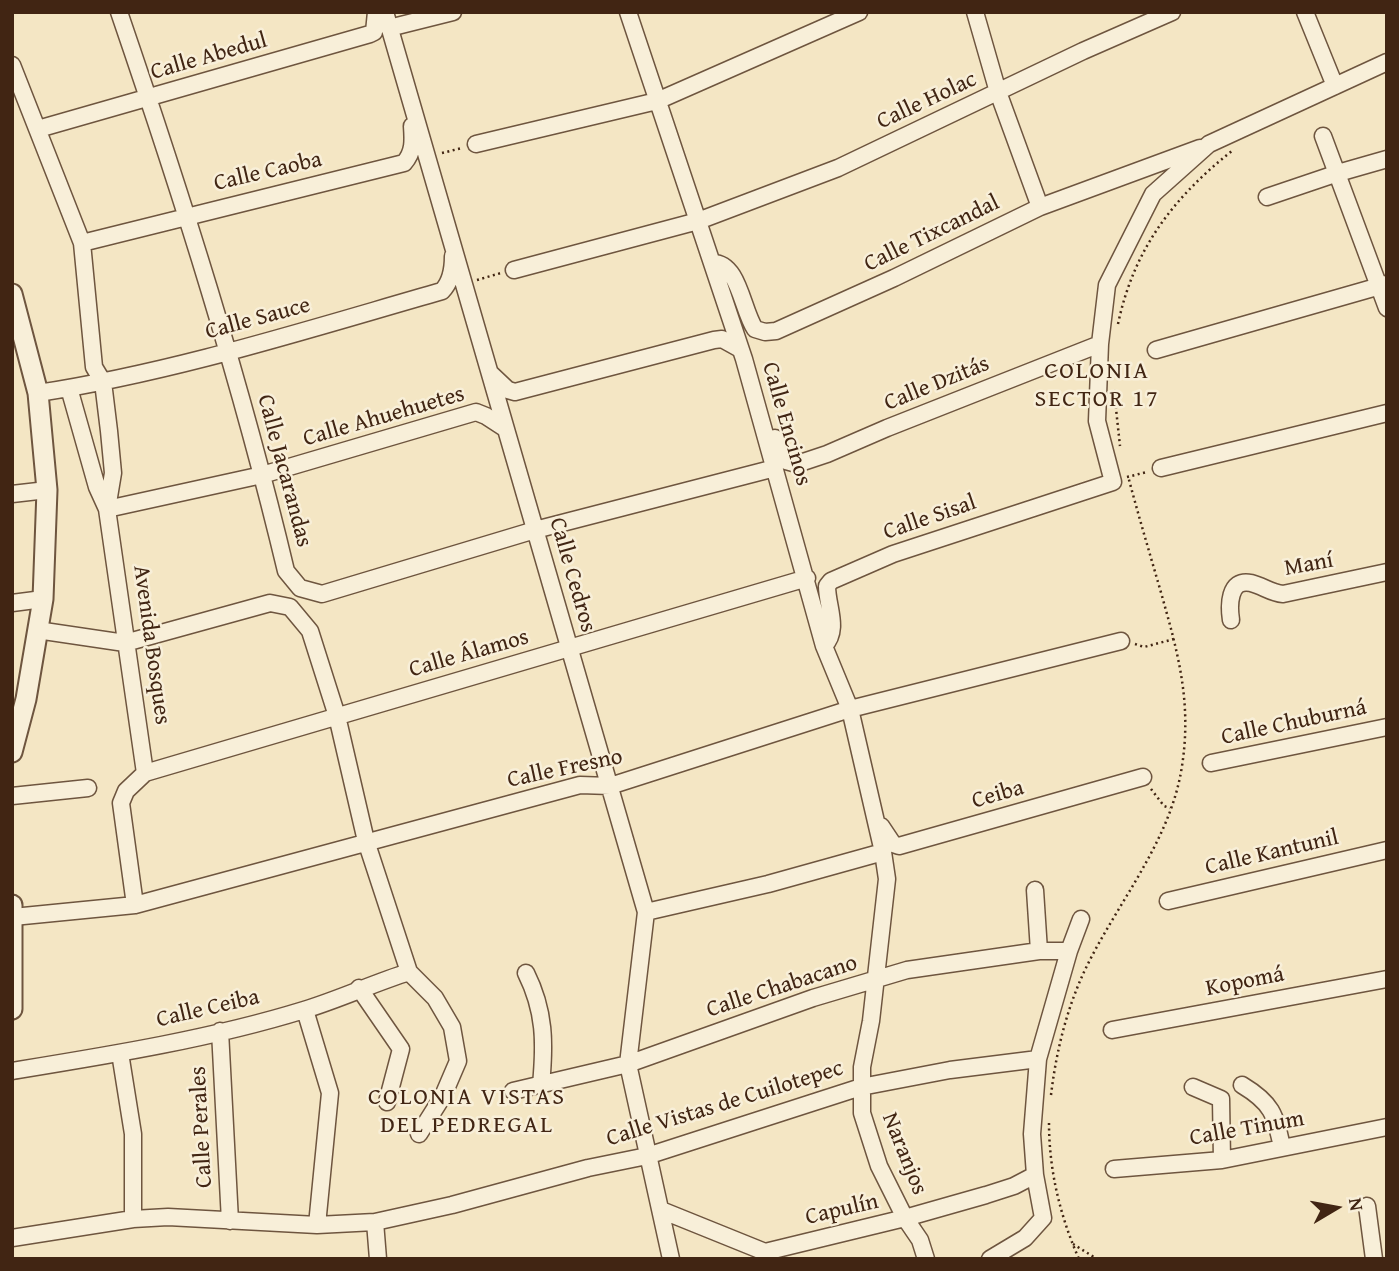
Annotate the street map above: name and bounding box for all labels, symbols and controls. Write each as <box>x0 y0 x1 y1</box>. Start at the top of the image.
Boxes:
street label: Calle Abedul <box>148 27 270 87</box>
street label: Calle Holac <box>873 66 981 136</box>
street label: Calle Caoba <box>211 146 325 198</box>
street label: Calle Tixcandal <box>860 189 1004 279</box>
street label: Calle Sauce <box>202 292 314 346</box>
street label: Calle Dzitás <box>880 350 994 418</box>
district label: COLONIA SECTOR 17 <box>1036 358 1158 414</box>
street label: Calle Encinos <box>755 359 817 489</box>
street label: Calle Ahuehuetes <box>300 381 468 453</box>
street label: Calle Jacarandas <box>250 392 318 550</box>
street label: Calle Sisal <box>880 489 980 547</box>
street label: Calle Cedros <box>543 515 601 635</box>
street label: Maní <box>1282 547 1336 583</box>
street label: Avenida Bosques <box>126 564 176 726</box>
street label: Calle Álamos <box>406 624 532 684</box>
street label: Calle Chuburná <box>1219 694 1369 752</box>
street label: Calle Fresno <box>505 743 625 795</box>
street label: Ceiba <box>969 774 1027 816</box>
street label: Calle Kantunil <box>1203 824 1341 882</box>
street label: Calle Chabacano <box>703 950 861 1024</box>
street label: Kopomá <box>1204 961 1286 1003</box>
street label: Calle Ceiba <box>154 984 262 1034</box>
street label: Calle Vistas de Cuilotepec <box>603 1055 847 1153</box>
street label: Calle Perales <box>185 1065 219 1189</box>
district label: COLONIA VISTAS DEL PEDREGAL <box>370 1084 564 1140</box>
street label: Calle Tinum <box>1188 1105 1306 1153</box>
street label: Naranjos <box>875 1109 933 1199</box>
north arrow <box>1301 1173 1371 1243</box>
street label: Capulín <box>803 1188 881 1232</box>
text: N <box>1342 1196 1372 1213</box>

